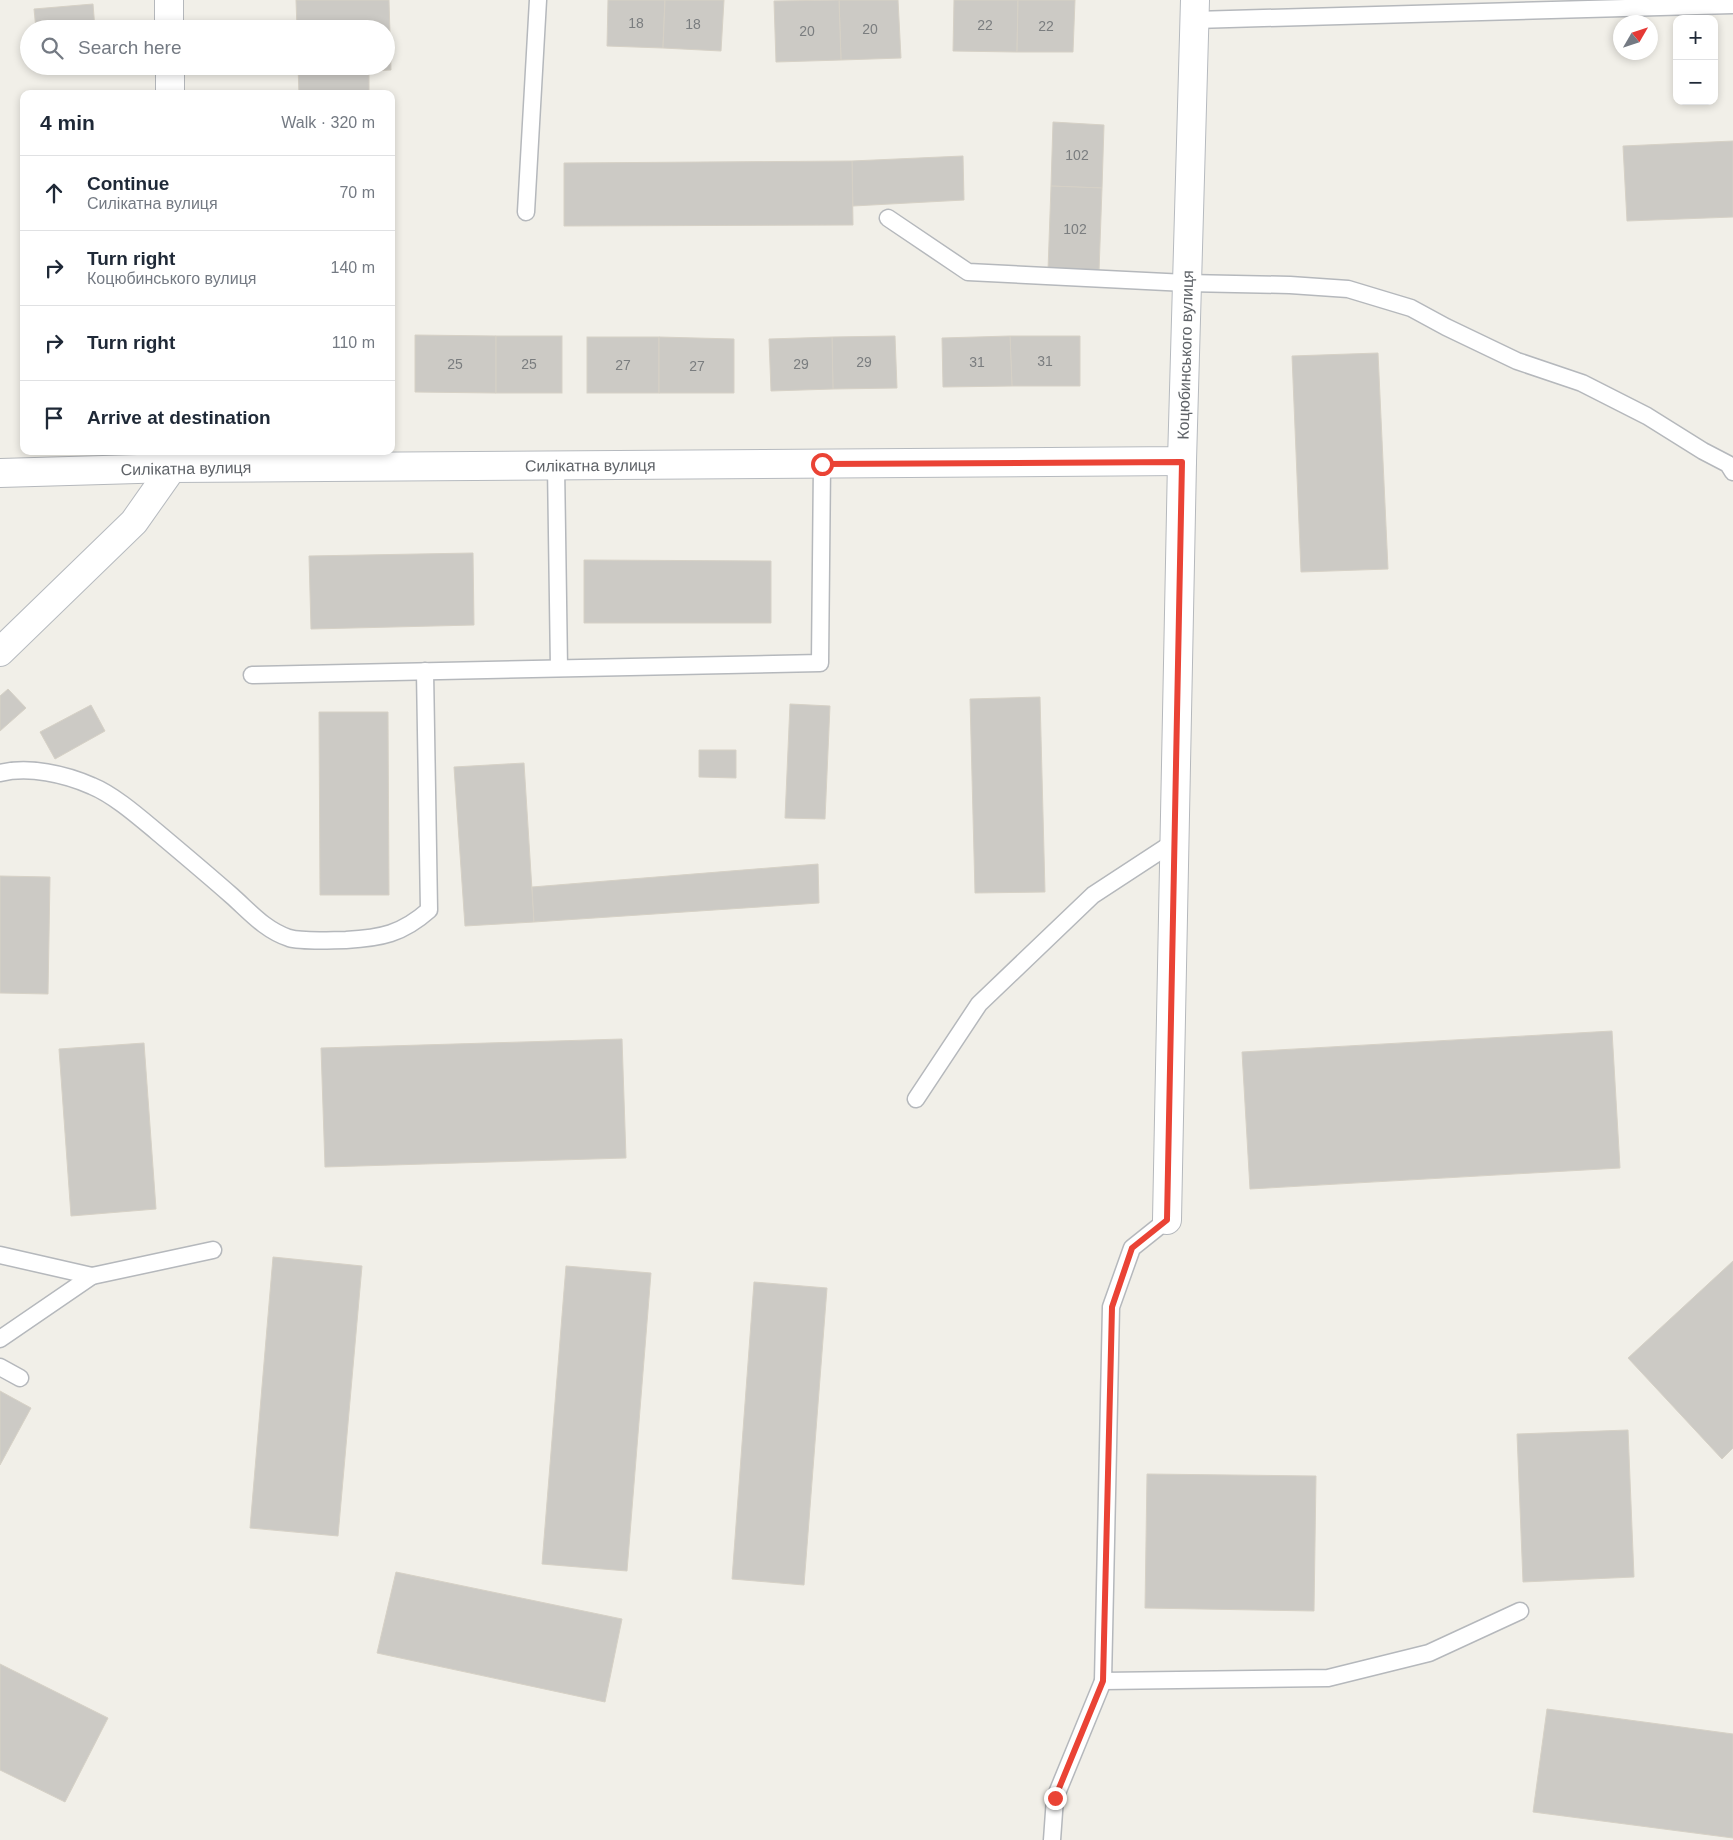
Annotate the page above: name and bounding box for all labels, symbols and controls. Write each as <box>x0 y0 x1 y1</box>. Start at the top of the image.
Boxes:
house number: 18 <box>628 15 644 31</box>
north arrow <box>1613 15 1658 60</box>
map controls <box>1673 15 1718 105</box>
button: + <box>1673 15 1718 60</box>
house number: 18 <box>685 16 701 32</box>
house number: 22 <box>977 17 993 33</box>
house number: 22 <box>1038 18 1054 34</box>
search box <box>20 20 395 75</box>
house number: 20 <box>862 21 878 37</box>
house number: 20 <box>799 23 815 39</box>
icon: search <box>38 34 66 62</box>
text: Search here <box>78 37 182 58</box>
button: − <box>1673 60 1718 105</box>
text: 4 min <box>40 111 95 134</box>
text: Walk · 320 m <box>281 114 375 131</box>
house number: 102 <box>1065 147 1089 163</box>
text: Continue <box>87 173 169 194</box>
icon: ahead <box>40 179 68 207</box>
text: 70 m <box>339 184 375 201</box>
text: Силікатна вулиця <box>87 195 218 212</box>
house number: 102 <box>1063 221 1087 237</box>
text: Turn right <box>87 248 175 269</box>
icon: right <box>40 254 68 282</box>
text: 140 m <box>331 259 375 276</box>
text: Коцюбинського вулиця <box>87 270 256 287</box>
street label: Коцюбинського вулиця <box>1175 270 1196 440</box>
icon: right <box>40 329 68 357</box>
text: Turn right <box>87 332 175 353</box>
text: 110 m <box>332 334 375 351</box>
house number: 31 <box>1037 353 1053 369</box>
house number: 29 <box>856 354 872 370</box>
house number: 31 <box>969 354 985 370</box>
house number: 25 <box>447 356 463 372</box>
house number: 25 <box>521 356 537 372</box>
house number: 29 <box>793 356 809 372</box>
house number: 27 <box>615 357 631 373</box>
house number: 27 <box>689 358 705 374</box>
icon: arrive <box>40 404 68 432</box>
text: Arrive at destination <box>87 407 271 428</box>
route start <box>811 453 834 476</box>
street label: Силікатна вулиця <box>525 457 656 475</box>
street label: Силікатна вулиця <box>121 459 251 478</box>
route end <box>1044 1787 1067 1810</box>

